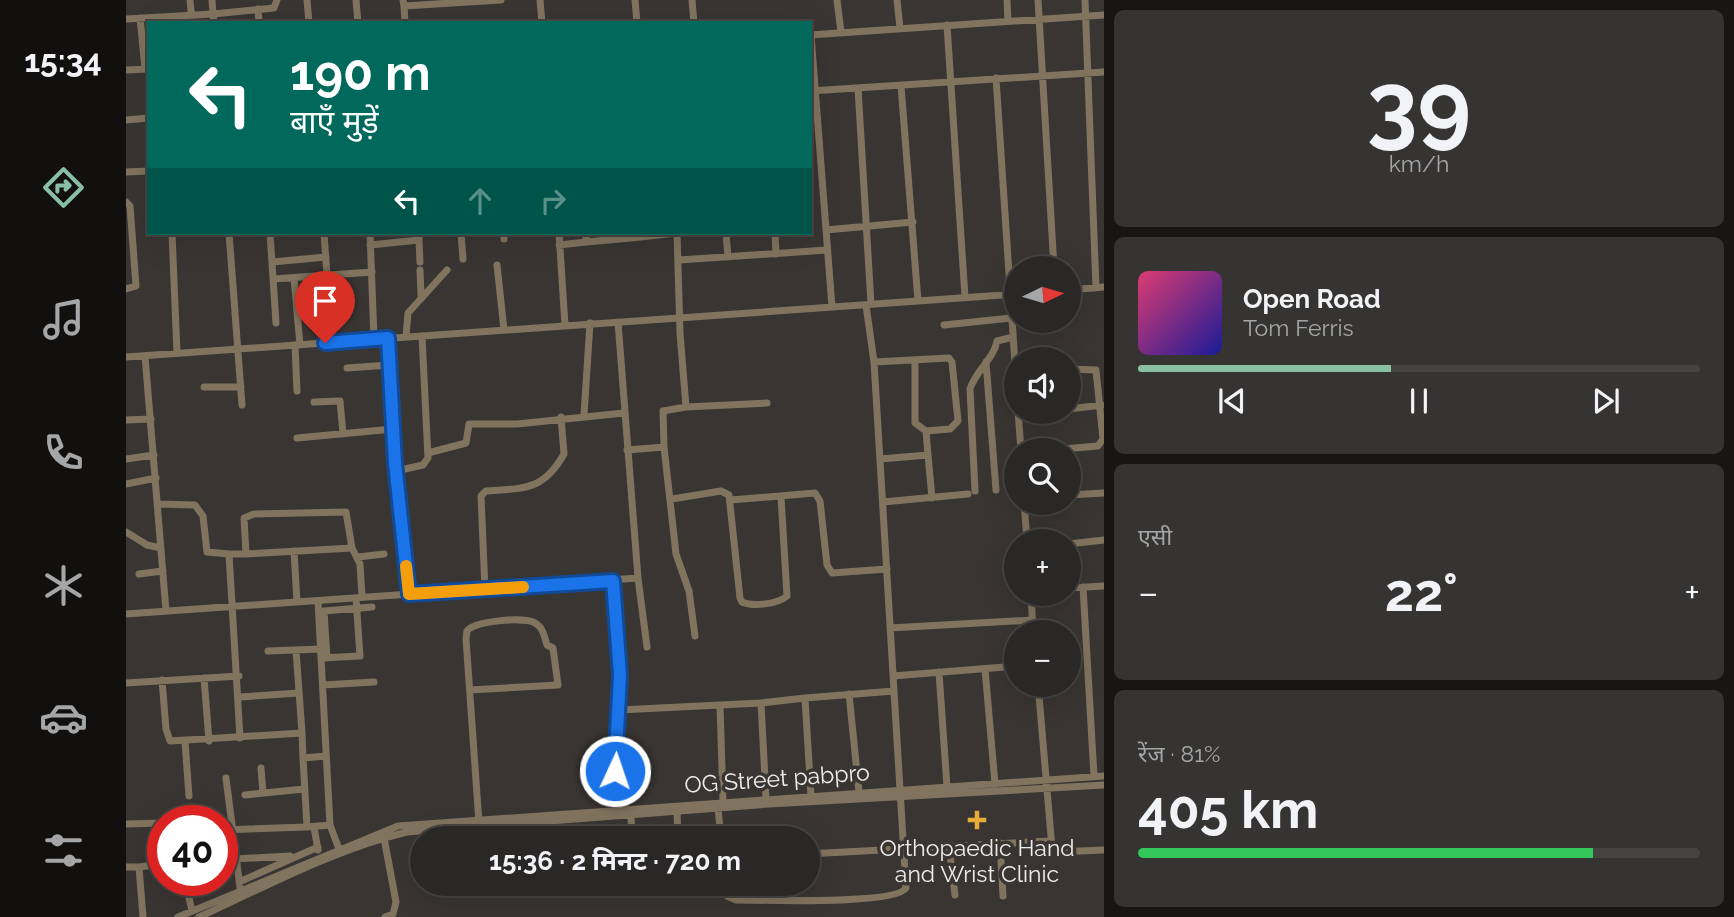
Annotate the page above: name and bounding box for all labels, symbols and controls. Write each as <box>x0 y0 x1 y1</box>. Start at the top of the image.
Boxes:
text: 15:34 <box>24 42 102 79</box>
text: 190 m <box>290 44 431 101</box>
icon: left <box>175 49 266 140</box>
text: 39 <box>1367 51 1471 158</box>
text: बाएँ मुड़ें <box>290 103 379 140</box>
text: km/h <box>1389 150 1449 177</box>
icon: directions <box>39 163 88 212</box>
icon: left <box>388 182 426 220</box>
icon: ahead <box>461 182 499 220</box>
icon: right <box>534 182 572 220</box>
north arrow <box>1004 256 1082 332</box>
map controls <box>1004 256 1081 697</box>
pin <box>295 271 355 343</box>
icon: arrive <box>306 282 344 320</box>
text: Open Road <box>1243 284 1381 314</box>
icon: music <box>39 295 88 344</box>
text: Tom Ferris <box>1243 314 1354 341</box>
button: sound <box>1004 347 1081 424</box>
icon: previous <box>1213 382 1251 420</box>
icon: pause <box>1400 382 1438 420</box>
icon: next <box>1587 382 1625 420</box>
icon: phone <box>39 428 88 477</box>
button: search <box>1004 438 1081 515</box>
text: एसी <box>1138 523 1172 550</box>
button: + <box>1004 529 1081 606</box>
icon: climate <box>39 561 88 610</box>
text: 22° <box>1385 562 1458 623</box>
text: − <box>1138 570 1158 615</box>
text: + <box>1684 570 1700 615</box>
button: − <box>1004 620 1081 697</box>
icon: car <box>39 693 88 742</box>
position arrow <box>578 734 652 808</box>
text: रेंज · 81% <box>1138 740 1220 767</box>
street label: OG Street pabpro <box>683 758 871 798</box>
text: 405 km <box>1138 779 1318 840</box>
speed limit sign: 40 <box>147 805 238 896</box>
marker: Orthopaedic Hand and Wrist Clinic <box>967 810 987 830</box>
icon: filters <box>39 826 88 875</box>
place label: Orthopaedic Hand and Wrist Clinic <box>879 834 1075 887</box>
text: 15:36 · 2 मिनट · 720 m <box>489 846 741 876</box>

